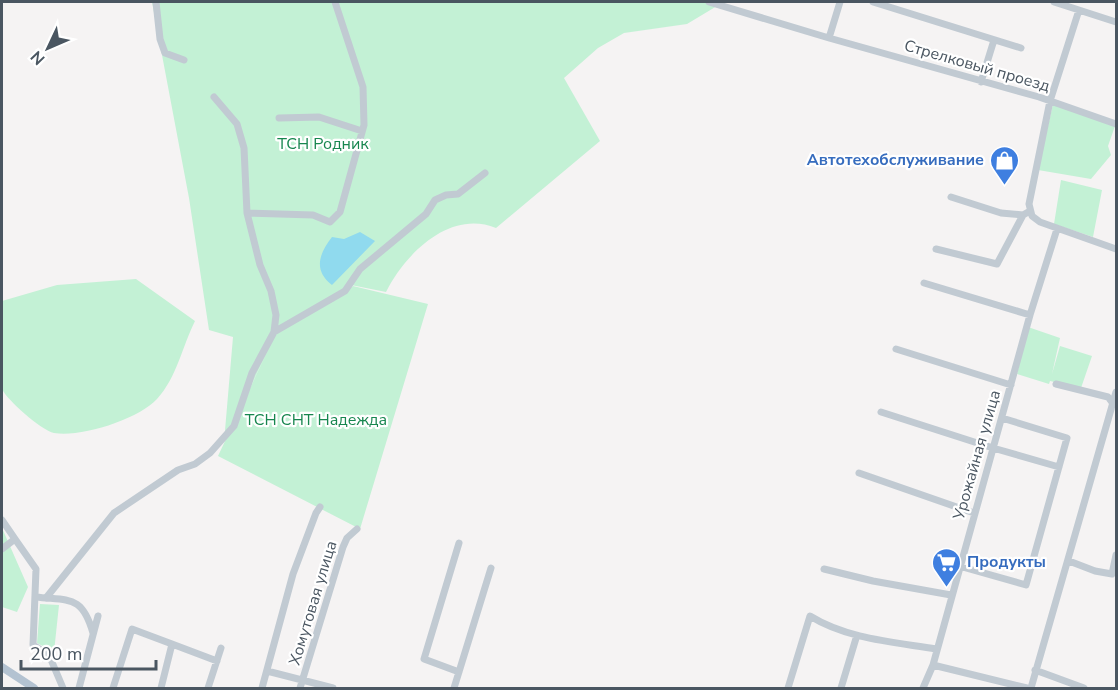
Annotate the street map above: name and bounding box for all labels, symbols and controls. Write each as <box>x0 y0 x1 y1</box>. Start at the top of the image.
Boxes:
north arrow <box>18 18 78 78</box>
street label: Стрелковый проезд <box>902 35 1053 97</box>
text: N <box>26 46 50 70</box>
park label: ТСН Родник <box>277 133 369 155</box>
shop icon: Автотехобслуживание <box>989 144 1021 186</box>
place label: Автотехобслуживание <box>807 149 984 171</box>
street label: Урожайная улица <box>948 388 1006 523</box>
park label: ТСН СНТ Надежда <box>245 409 387 431</box>
street label: Хомутовая улица <box>284 538 342 668</box>
supermarket icon: Продукты <box>930 546 962 588</box>
place label: Продукты <box>967 551 1046 573</box>
scale bar <box>21 633 156 671</box>
text: 200 m <box>30 642 82 666</box>

